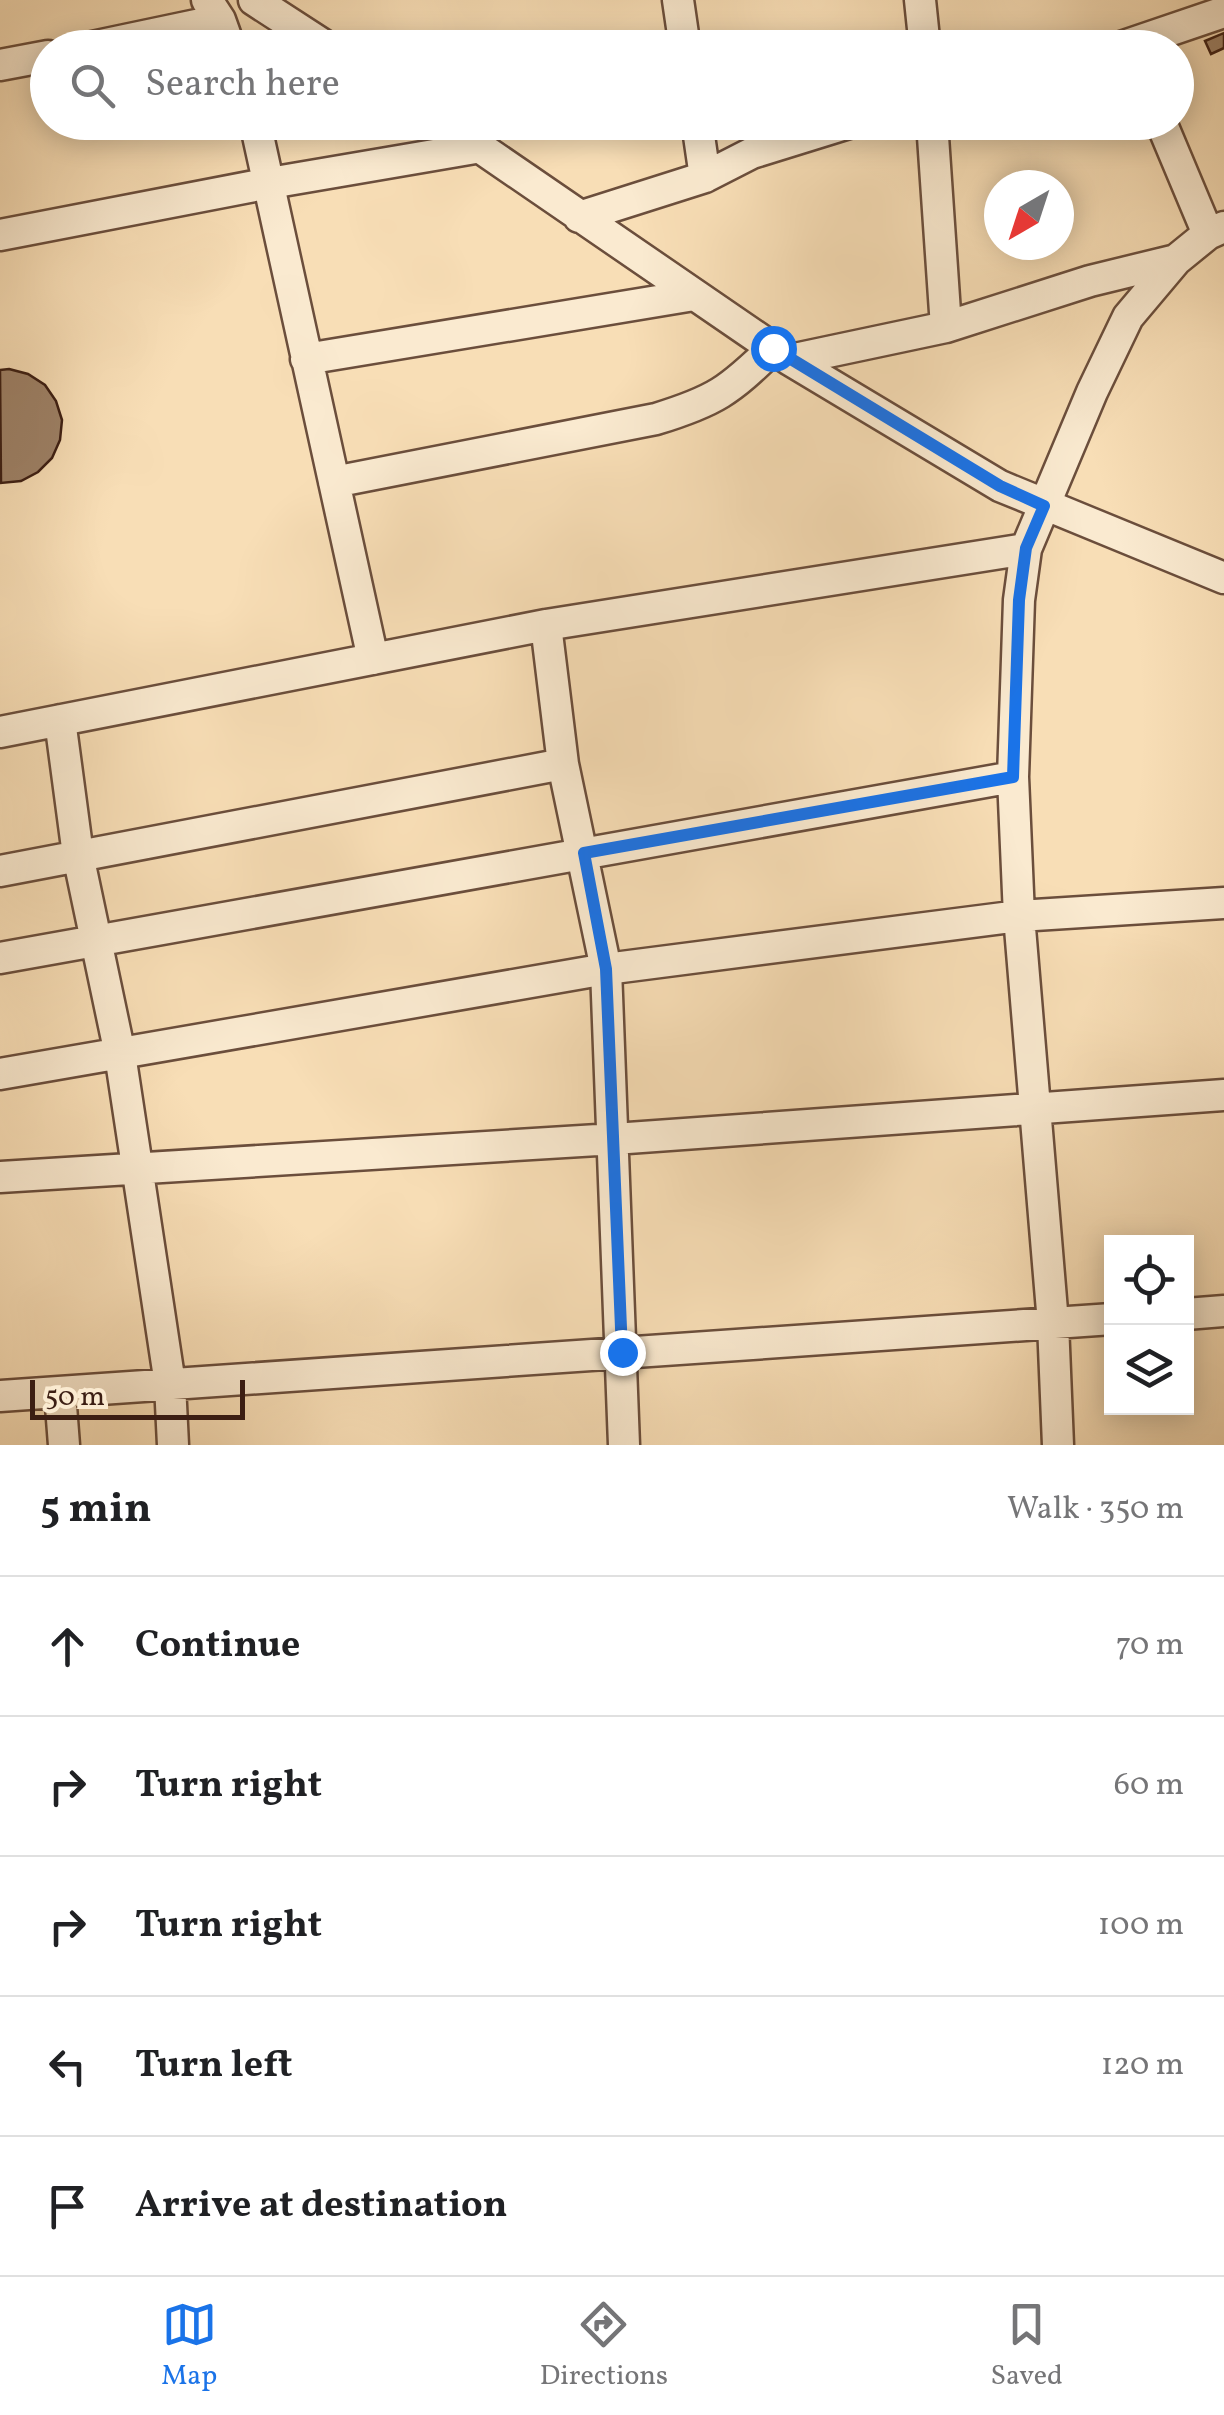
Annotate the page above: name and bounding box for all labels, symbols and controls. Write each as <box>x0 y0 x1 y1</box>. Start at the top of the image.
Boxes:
search box <box>30 30 1194 140</box>
icon: search <box>65 58 120 113</box>
text: Search here <box>145 59 340 112</box>
north arrow <box>984 170 1074 260</box>
route start <box>751 326 797 372</box>
map controls <box>1104 1235 1194 1415</box>
button: locate <box>1104 1235 1194 1325</box>
button: layers <box>1104 1325 1194 1415</box>
route end <box>600 1330 646 1376</box>
scale bar <box>30 1375 245 1420</box>
text: 50 m <box>45 1378 105 1417</box>
text: 5 min <box>40 1481 152 1540</box>
text: Walk · 350 m <box>1007 1488 1184 1532</box>
icon: ahead <box>40 1619 95 1674</box>
text: Continue <box>135 1620 300 1673</box>
text: 70 m <box>1116 1624 1184 1668</box>
icon: right <box>40 1759 95 1814</box>
text: Turn right <box>135 1760 322 1813</box>
text: 60 m <box>1114 1764 1184 1808</box>
icon: right <box>40 1899 95 1954</box>
text: Turn right <box>135 1900 322 1953</box>
text: 100 m <box>1098 1904 1184 1948</box>
icon: left <box>40 2039 95 2094</box>
text: Turn left <box>135 2040 292 2093</box>
text: 120 m <box>1101 2044 1184 2088</box>
icon: arrive <box>40 2179 95 2234</box>
text: Arrive at destination <box>135 2180 508 2233</box>
tab: Map <box>161 2297 217 2396</box>
tab: Directions <box>540 2297 668 2396</box>
tab: Saved <box>991 2297 1063 2396</box>

